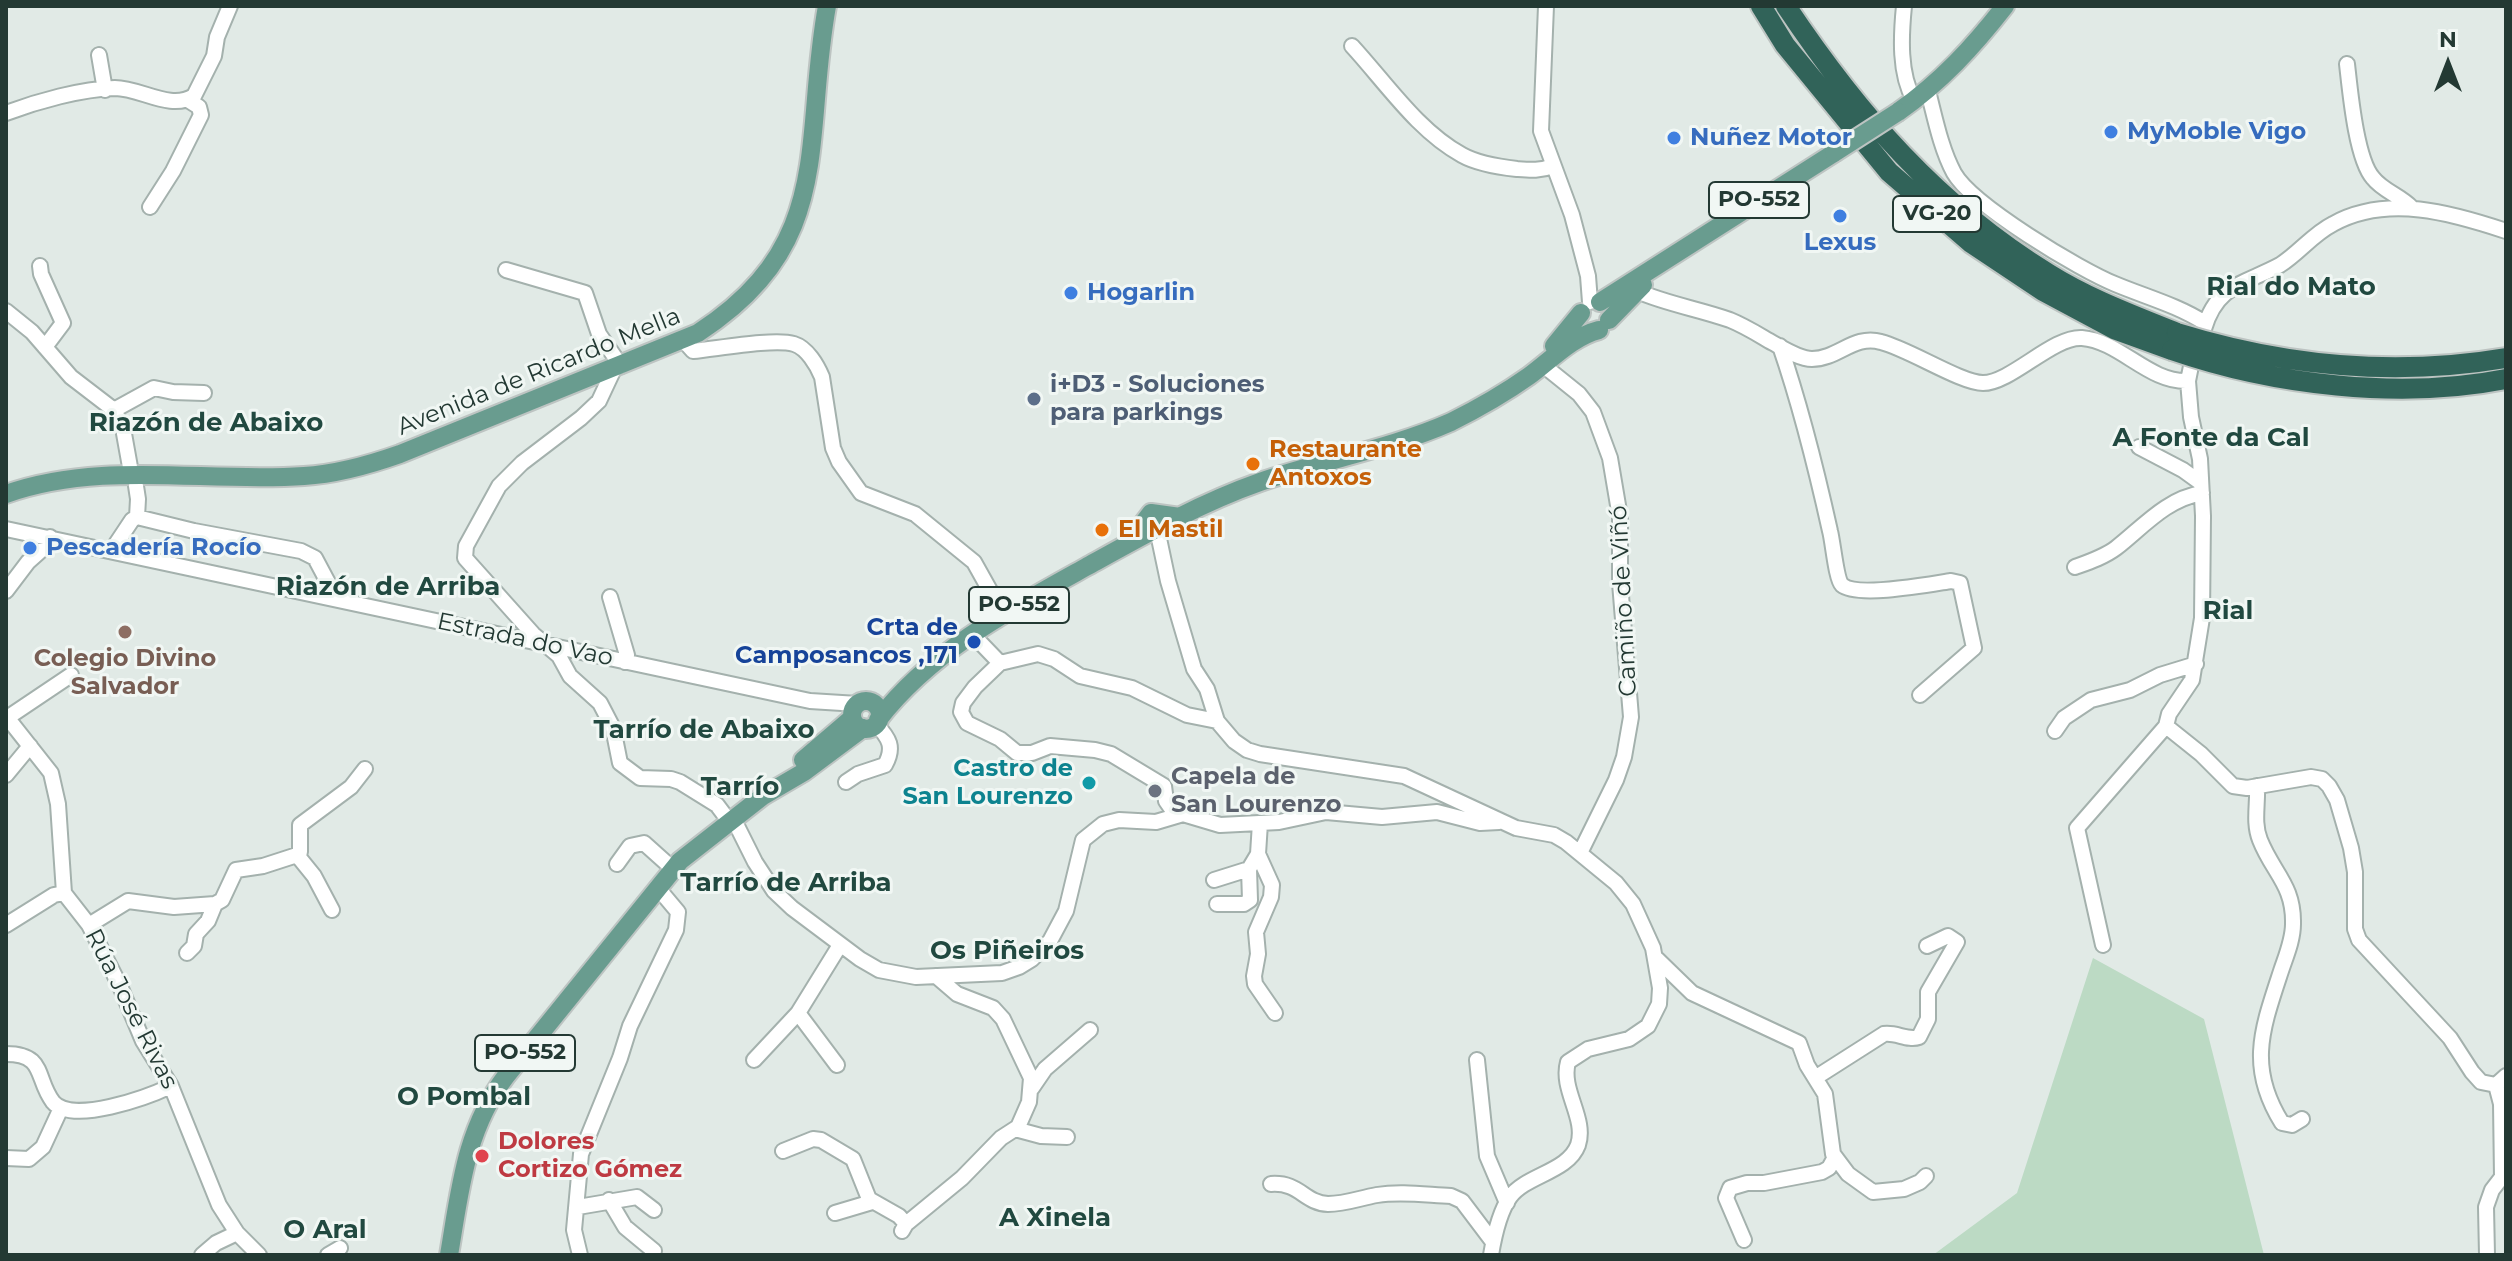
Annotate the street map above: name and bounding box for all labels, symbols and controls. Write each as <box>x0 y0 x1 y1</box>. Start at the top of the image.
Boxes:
north arrow <box>2408 24 2488 104</box>
text: N <box>2439 26 2457 53</box>
place label: MyMoble Vigo <box>2127 118 2306 146</box>
marker: MyMoble Vigo <box>2102 123 2120 141</box>
place label: Nuñez Motor <box>1690 124 1852 152</box>
marker: Nuñez Motor <box>1665 129 1683 147</box>
road number: PO-552 <box>1709 182 1809 218</box>
road number: VG-20 <box>1893 196 1981 232</box>
marker: Lexus <box>1831 207 1849 225</box>
place label: Lexus <box>1804 229 1876 257</box>
district label: Rial do Mato <box>2206 271 2376 303</box>
place label: Hogarlin <box>1087 279 1195 307</box>
marker: Hogarlin <box>1062 284 1080 302</box>
street label: Avenida de Ricardo Mella <box>393 302 685 442</box>
place label: i+D3 - Soluciones para parkings <box>1050 371 1265 427</box>
marker: i+D3 - Soluciones para parkings <box>1025 390 1043 408</box>
district label: Riazón de Abaixo <box>89 407 323 439</box>
district label: A Fonte da Cal <box>2112 422 2310 454</box>
place label: Restaurante Antoxos <box>1269 436 1422 492</box>
marker: Restaurante Antoxos <box>1244 455 1262 473</box>
street label: Camiño de Viñó <box>1605 505 1643 697</box>
place label: El Mastil <box>1118 516 1223 544</box>
marker: El Mastil <box>1093 521 1111 539</box>
place label: Pescadería Rocío <box>46 534 262 562</box>
marker: Pescadería Rocío <box>21 539 39 557</box>
district label: Riazón de Arriba <box>276 571 500 603</box>
road number: PO-552 <box>969 587 1069 623</box>
district label: Rial <box>2203 595 2253 627</box>
street label: Estrada do Vao <box>434 607 616 673</box>
place label: Crta de Camposancos ,171 <box>735 614 958 670</box>
marker: Colegio Divino Salvador <box>116 623 134 641</box>
marker: Crta de Camposancos ,171 <box>965 633 983 651</box>
place label: Colegio Divino Salvador <box>34 645 216 701</box>
district label: Tarrío de Abaixo <box>593 714 815 746</box>
place label: Castro de San Lourenzo <box>902 755 1073 811</box>
place label: Capela de San Lourenzo <box>1171 763 1342 819</box>
district label: Tarrío <box>701 771 779 803</box>
marker: Castro de San Lourenzo <box>1080 774 1098 792</box>
marker: Capela de San Lourenzo <box>1146 782 1164 800</box>
district label: Tarrío de Arriba <box>680 867 892 899</box>
street label: Rúa José Rivas <box>78 924 184 1094</box>
district label: Os Piñeiros <box>930 935 1084 967</box>
road number: PO-552 <box>475 1035 575 1071</box>
district label: O Pombal <box>397 1081 531 1113</box>
place label: Dolores Cortizo Gómez <box>498 1128 682 1184</box>
marker: Dolores Cortizo Gómez <box>473 1147 491 1165</box>
district label: A Xinela <box>999 1202 1111 1234</box>
district label: O Aral <box>283 1214 367 1246</box>

